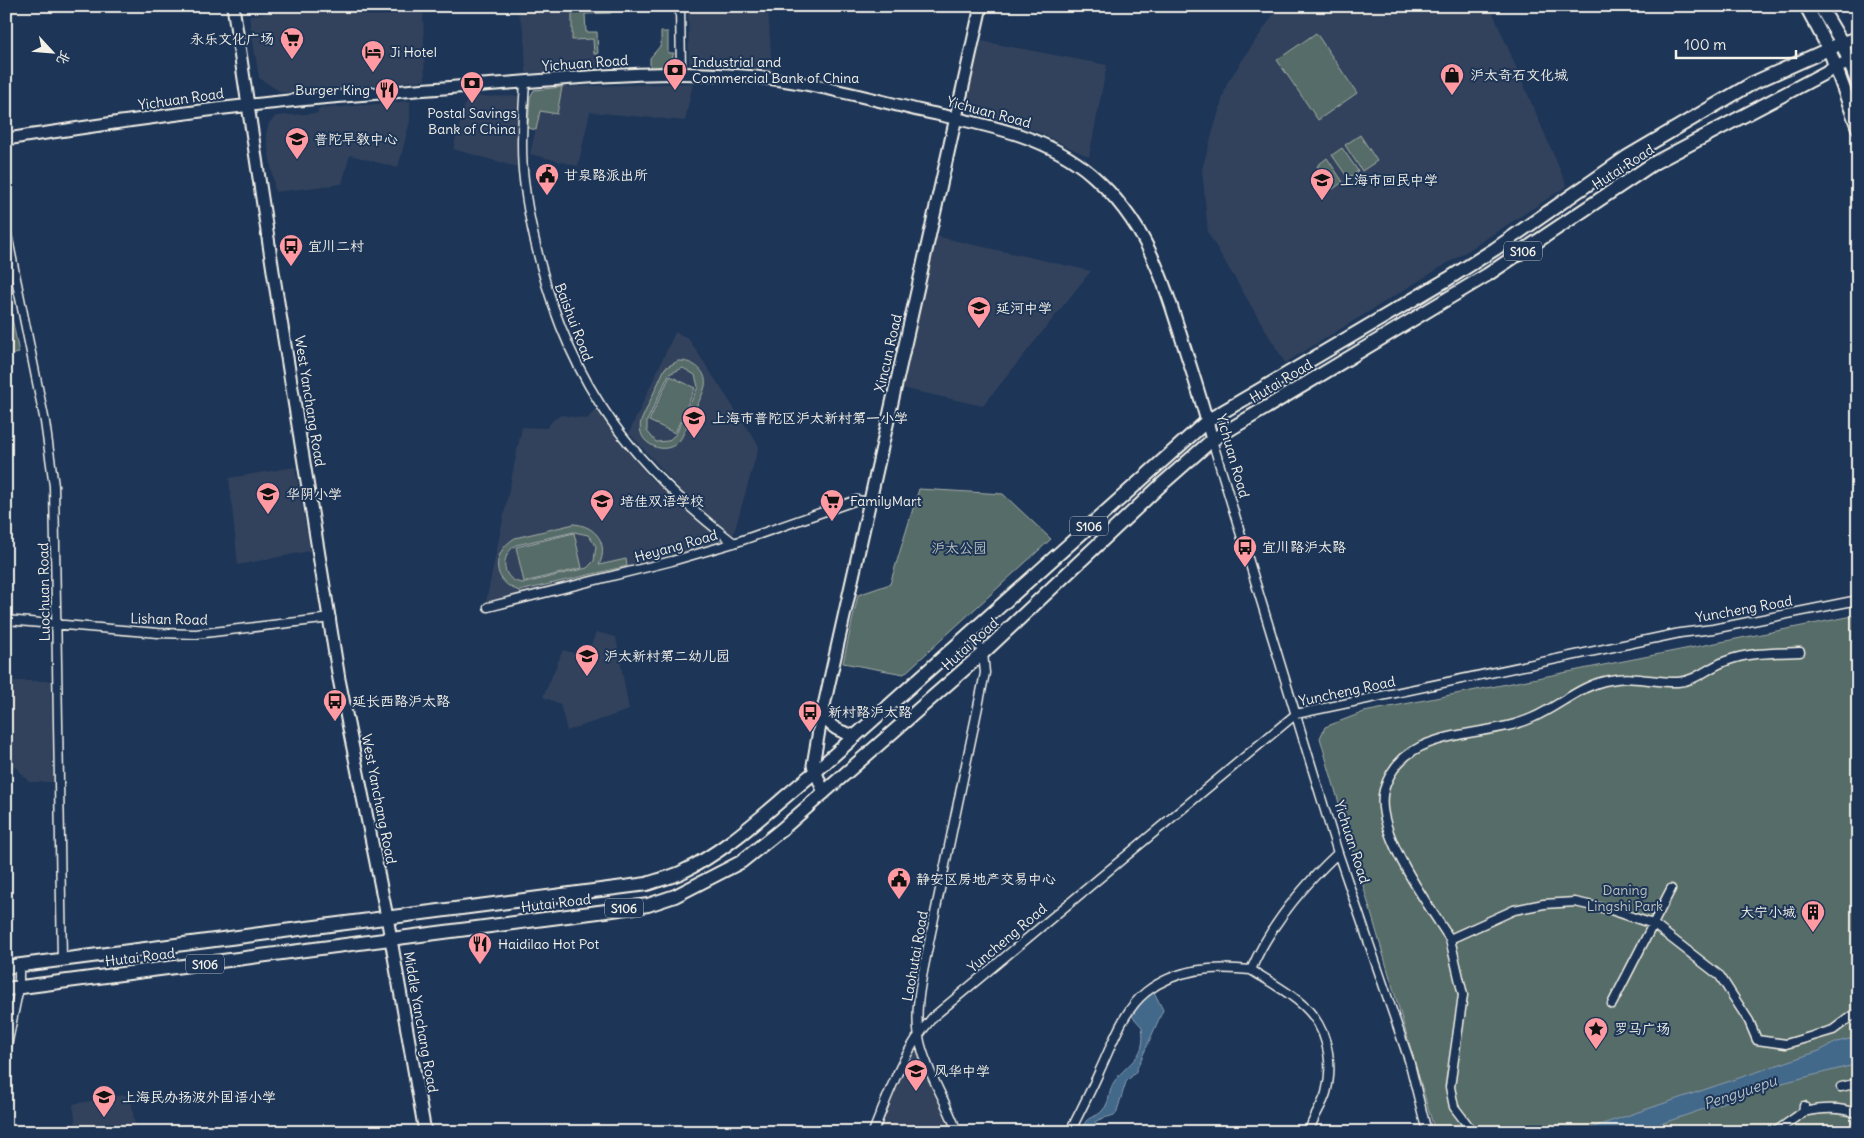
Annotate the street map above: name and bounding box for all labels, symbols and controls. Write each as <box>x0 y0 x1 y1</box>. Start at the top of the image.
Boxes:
supermarket icon: 永乐文化广场 <box>279 26 305 60</box>
north arrow <box>28 28 78 78</box>
scale bar <box>1676 28 1796 60</box>
place label: 永乐文化广场 <box>190 30 274 48</box>
text: 100 m <box>1684 35 1726 54</box>
hotel icon: Ji Hotel <box>360 39 386 73</box>
place label: Ji Hotel <box>390 43 437 61</box>
text: 北 <box>53 47 75 68</box>
street label: Yichuan Road <box>541 51 629 75</box>
place label: Industrial and Commercial Bank of China <box>692 53 859 87</box>
bank icon: Industrial and Commercial Bank of China <box>662 57 688 91</box>
shop icon: 沪太奇石文化城 <box>1439 62 1465 96</box>
place label: 沪太奇石文化城 <box>1470 66 1568 84</box>
bank icon: Postal Savings Bank of China <box>459 70 485 104</box>
restaurant icon: Burger King <box>374 77 400 111</box>
place label: Burger King <box>295 81 370 99</box>
street label: Yichuan Road <box>137 84 225 114</box>
street label: Yichuan Road <box>945 92 1033 132</box>
place label: Postal Savings Bank of China <box>427 104 517 138</box>
school or university icon: 普陀早教中心 <box>284 126 310 160</box>
place label: 普陀早教中心 <box>314 130 398 148</box>
street label: Hutai Road <box>1589 140 1657 194</box>
public building icon: 甘泉路派出所 <box>534 162 560 196</box>
place label: 甘泉路派出所 <box>564 166 648 184</box>
school or university icon: 上海市回民中学 <box>1309 167 1335 201</box>
place label: 上海市回民中学 <box>1340 171 1438 189</box>
bus stop icon: 宜川二村 <box>278 233 304 267</box>
place label: 宜川二村 <box>308 237 364 255</box>
road number: S106 <box>1504 242 1542 260</box>
street label: Baishui Road <box>551 280 597 364</box>
school or university icon: 延河中学 <box>966 295 992 329</box>
place label: 延河中学 <box>996 299 1052 317</box>
street label: Xincun Road <box>870 312 906 394</box>
street label: West Yanchang Road <box>291 334 329 468</box>
street label: Hutai Road <box>1246 355 1316 407</box>
school or university icon: 上海市普陀区沪太新村第一小学 <box>681 405 707 439</box>
place label: 上海市普陀区沪太新村第一小学 <box>712 409 908 427</box>
street label: Yichuan Road <box>1212 412 1254 500</box>
school or university icon: 华阴小学 <box>255 481 281 515</box>
place label: 华阴小学 <box>286 485 342 503</box>
school or university icon: 培佳双语学校 <box>589 488 615 522</box>
supermarket icon: FamilyMart <box>819 488 845 522</box>
place label: 培佳双语学校 <box>620 492 704 510</box>
place label: FamilyMart <box>850 492 922 510</box>
road number: S106 <box>1070 516 1108 536</box>
street label: Heyang Road <box>632 526 720 566</box>
bus stop icon: 宜川路沪太路 <box>1232 534 1258 568</box>
place label: 宜川路沪太路 <box>1262 538 1346 556</box>
park label: 沪太公园 <box>931 539 987 557</box>
street label: Luochuan Road <box>34 542 54 642</box>
street label: Yuncheng Road <box>1694 592 1794 626</box>
street label: Lishan Road <box>130 609 208 629</box>
street label: Hutai Road <box>938 614 1002 674</box>
school or university icon: 沪太新村第二幼儿园 <box>574 643 600 677</box>
place label: 沪太新村第二幼儿园 <box>604 647 730 665</box>
street label: Yuncheng Road <box>1297 672 1397 710</box>
bus stop icon: 延长西路沪太路 <box>322 688 348 722</box>
place label: 延长西路沪太路 <box>352 692 450 710</box>
bus stop icon: 新村路沪太路 <box>797 699 823 733</box>
place label: 新村路沪太路 <box>828 703 912 721</box>
street label: West Yanchang Road <box>358 732 400 866</box>
street label: Yichuan Road <box>1330 798 1374 886</box>
public building icon: 静安区房地产交易中心 <box>886 866 912 900</box>
place label: 静安区房地产交易中心 <box>916 870 1056 888</box>
park label: Daning Lingshi Park <box>1587 881 1663 915</box>
street label: Hutai Road <box>520 890 592 916</box>
road number: S106 <box>605 898 643 918</box>
building icon: 大宁小城 <box>1800 899 1826 933</box>
street label: Yuncheng Road <box>964 900 1050 976</box>
place label: 大宁小城 <box>1740 903 1796 921</box>
street label: Laohutai Road <box>898 909 932 1003</box>
restaurant icon: Haidilao Hot Pot <box>467 931 493 965</box>
place label: Haidilao Hot Pot <box>498 935 600 953</box>
street label: Hutai Road <box>104 944 176 970</box>
street label: Middle Yanchang Road <box>400 950 442 1094</box>
road number: S106 <box>186 954 224 974</box>
place icon: 罗马广场 <box>1583 1016 1609 1050</box>
place label: 罗马广场 <box>1614 1020 1670 1038</box>
school or university icon: 风华中学 <box>903 1058 929 1092</box>
place label: 风华中学 <box>934 1062 990 1080</box>
water label: Pengyuepu <box>1701 1070 1780 1113</box>
school or university icon: 上海民办扬波外国语小学 <box>91 1084 117 1118</box>
place label: 上海民办扬波外国语小学 <box>122 1088 276 1106</box>

